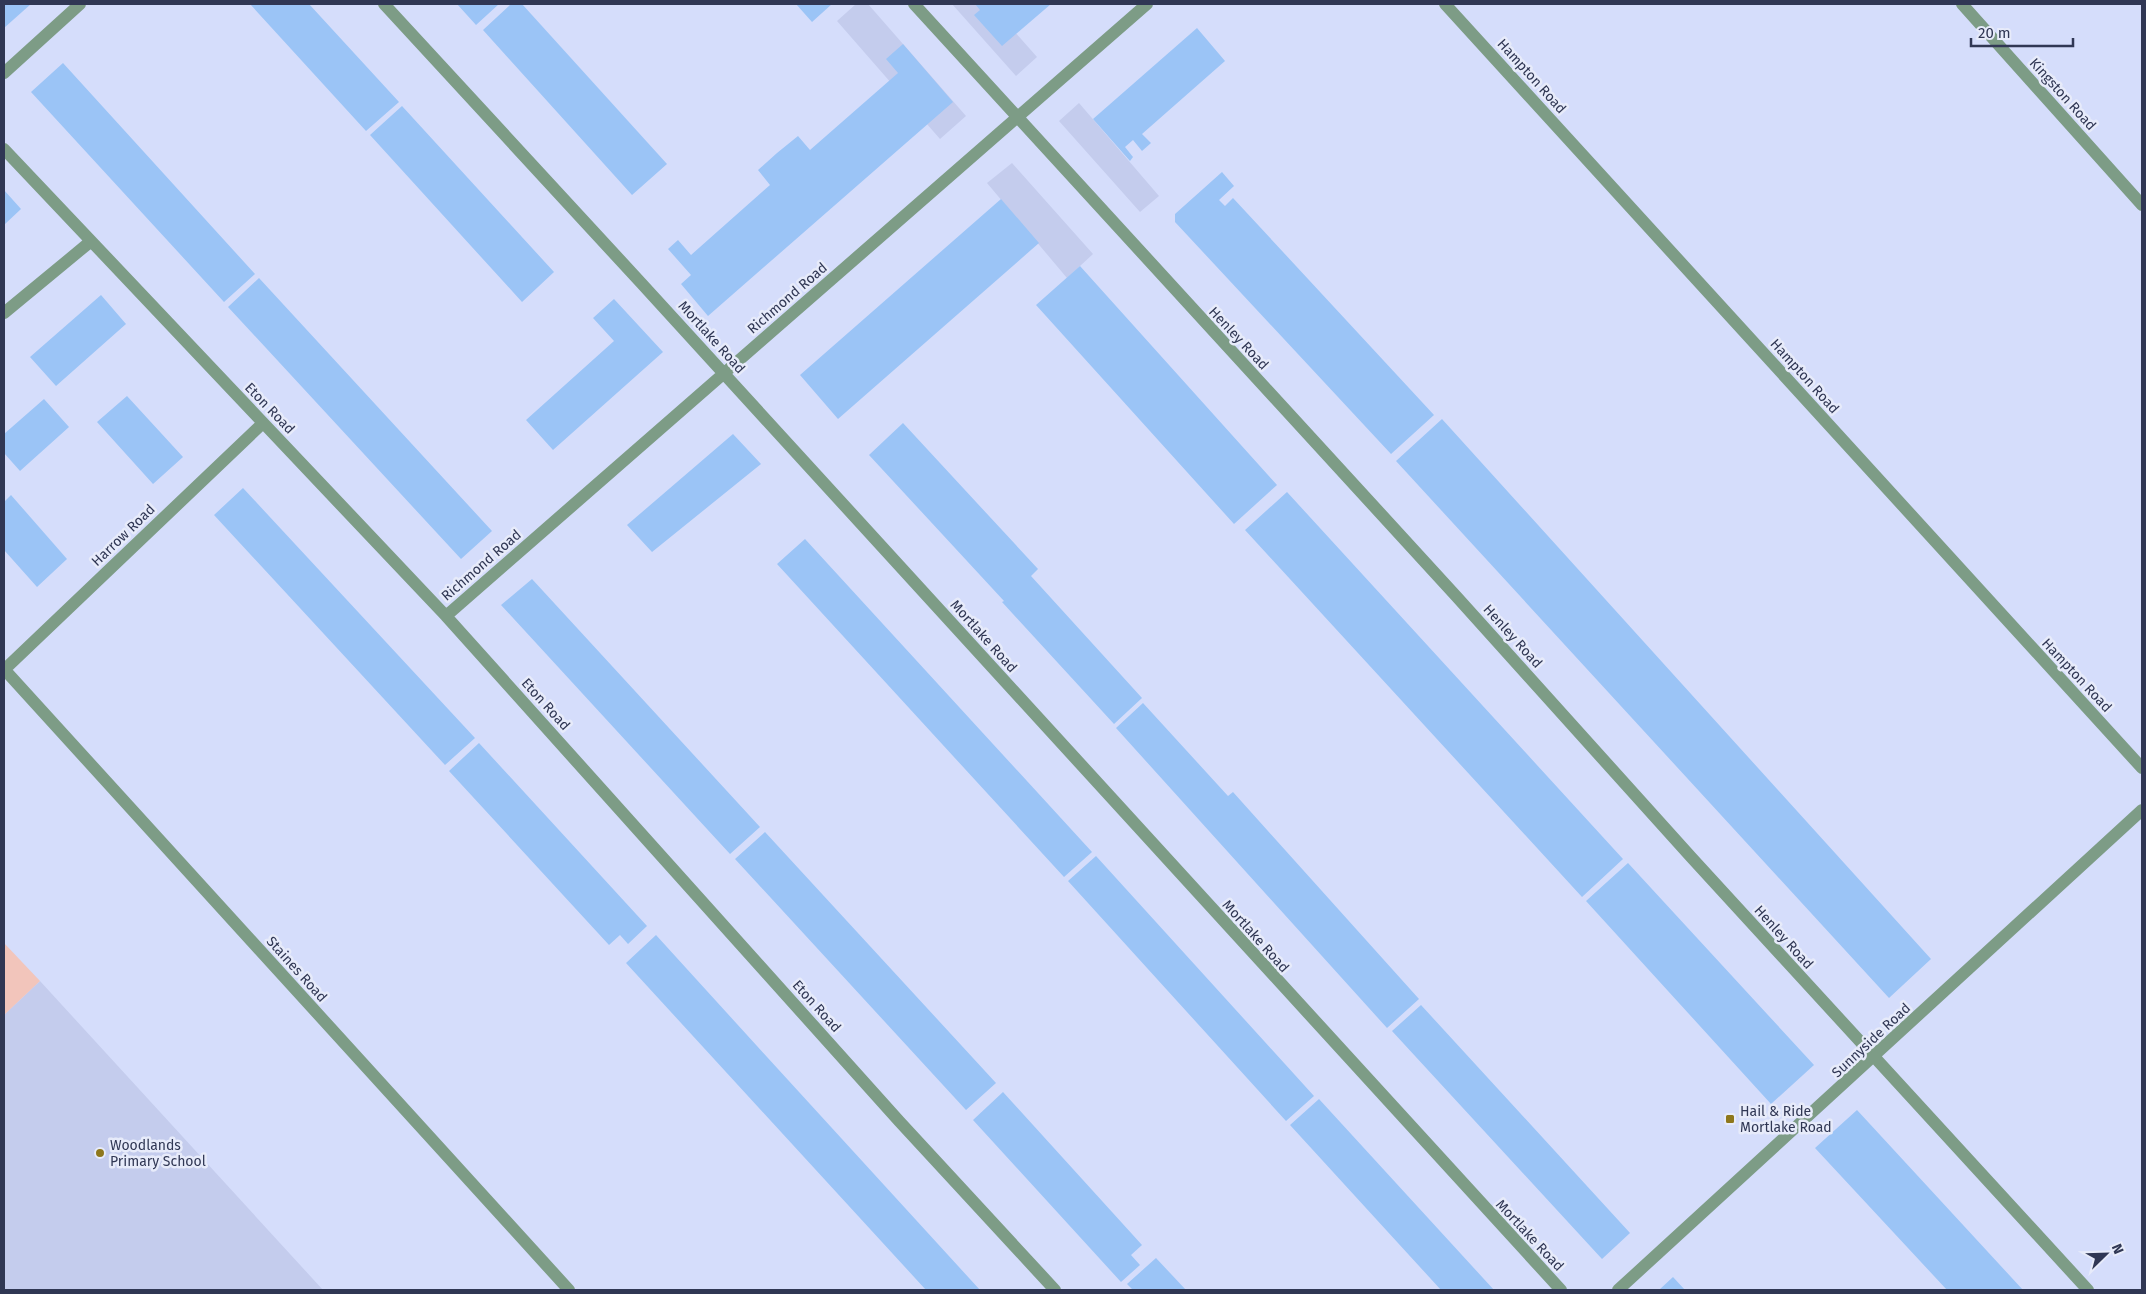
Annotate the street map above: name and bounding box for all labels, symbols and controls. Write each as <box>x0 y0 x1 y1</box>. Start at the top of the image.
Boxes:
scale bar <box>1971 15 2074 47</box>
text: 20 m <box>1978 24 2011 42</box>
street label: Hampton Road <box>1494 35 1570 117</box>
street label: Kingston Road <box>2026 55 2100 134</box>
street label: Richmond Road <box>744 259 831 338</box>
street label: Mortlake Road <box>675 298 749 377</box>
street label: Henley Road <box>1205 303 1272 373</box>
street label: Hampton Road <box>1767 335 1843 417</box>
street label: Eton Road <box>241 379 298 437</box>
street label: Harrow Road <box>88 501 159 570</box>
street label: Richmond Road <box>438 526 525 605</box>
street label: Mortlake Road <box>947 597 1021 676</box>
street label: Henley Road <box>1480 601 1546 672</box>
street label: Hampton Road <box>2038 635 2115 716</box>
street label: Eton Road <box>518 675 574 734</box>
street label: Mortlake Road <box>1219 897 1293 976</box>
street label: Henley Road <box>1751 902 1817 973</box>
street label: Staines Road <box>263 933 331 1006</box>
street label: Eton Road <box>789 977 845 1036</box>
street label: Sunnyside Road <box>1828 1000 1914 1081</box>
place label: Hail & Ride Mortlake Road <box>1740 1103 1832 1136</box>
marker: Hail & Ride Mortlake Road <box>1724 1113 1736 1125</box>
place label: Woodlands Primary School <box>110 1137 206 1170</box>
marker: Woodlands Primary School <box>94 1147 106 1159</box>
street label: Mortlake Road <box>1492 1196 1567 1275</box>
north arrow <box>2081 1229 2131 1279</box>
text: N <box>2108 1242 2127 1257</box>

